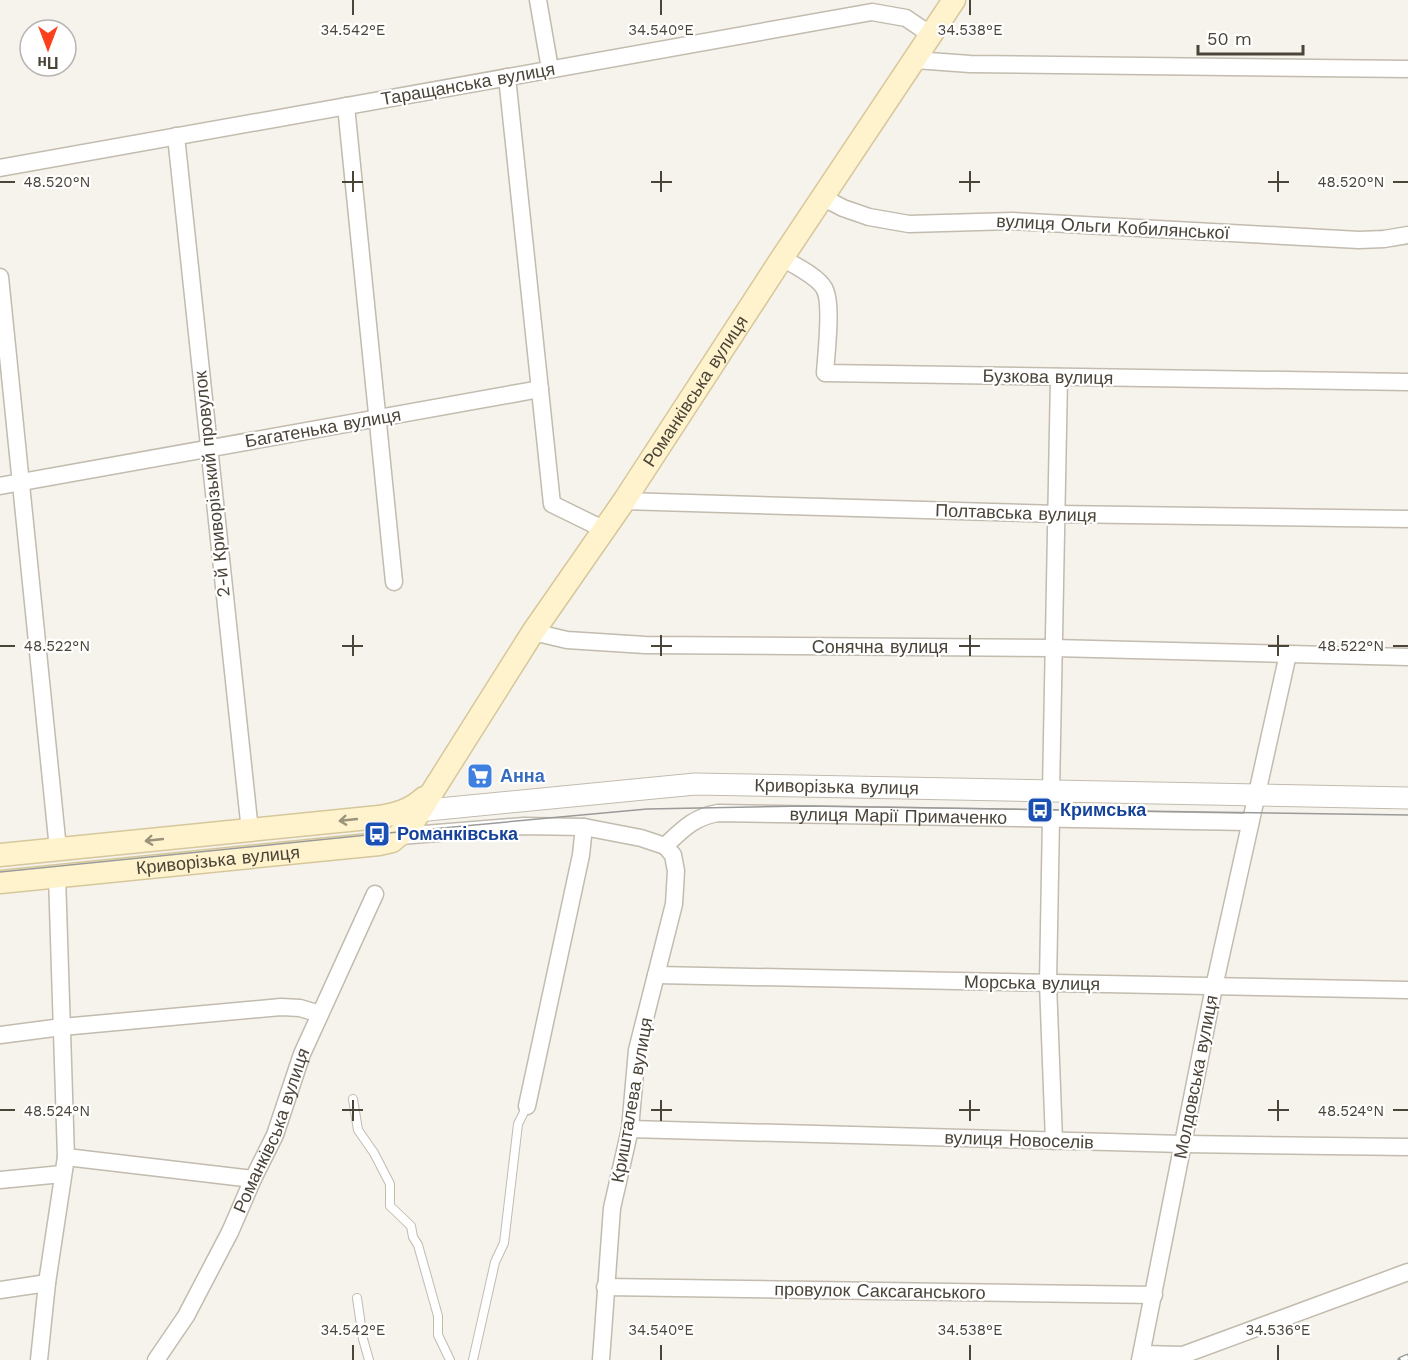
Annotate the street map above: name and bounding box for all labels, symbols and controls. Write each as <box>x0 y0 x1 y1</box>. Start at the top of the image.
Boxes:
north arrow <box>18 18 78 78</box>
scale bar <box>1198 18 1303 56</box>
text: 34.542°E <box>321 21 385 39</box>
text: 34.540°E <box>628 21 694 39</box>
text: 34.538°E <box>938 21 1002 39</box>
text: 50 m <box>1207 28 1252 49</box>
text: Пн <box>37 53 59 72</box>
street label: Таращанська вулиця <box>379 58 556 109</box>
text: 48.520°N <box>23 173 91 191</box>
text: 48.520°N <box>1317 173 1385 191</box>
street label: вулиця Ольги Кобилянської <box>996 210 1230 243</box>
street label: Романківська вулиця <box>638 311 752 470</box>
street label: Бузкова вулиця <box>983 365 1114 388</box>
street label: 2-й Криворізький провулок <box>189 370 234 598</box>
street label: Багатенька вулиця <box>243 403 402 452</box>
street label: Полтавська вулиця <box>935 499 1097 526</box>
street label: Сонячна вулиця <box>812 636 948 657</box>
text: 48.522°N <box>24 637 90 655</box>
text: 48.522°N <box>1318 637 1384 655</box>
supermarket icon: Анна <box>465 761 495 791</box>
place label: Анна <box>500 765 546 786</box>
street label: Криворізька вулиця <box>754 774 919 798</box>
bus stop icon: Кримська <box>1025 795 1055 825</box>
place label: Кримська <box>1060 799 1147 820</box>
street label: вулиця Марії Примаченко <box>790 803 1007 828</box>
one-way arrow <box>339 815 359 826</box>
bus stop icon: Романківська <box>362 819 392 849</box>
place label: Романківська <box>397 823 519 844</box>
one-way arrow <box>145 835 165 846</box>
street label: Криворізька вулиця <box>135 841 301 878</box>
street label: Морська вулиця <box>964 971 1100 994</box>
street label: Молдовська вулиця <box>1169 993 1222 1161</box>
street label: Кришталева вулиця <box>607 1016 656 1184</box>
street label: Романківська вулиця <box>229 1044 313 1216</box>
text: 48.524°N <box>24 1102 90 1120</box>
text: 48.524°N <box>1318 1102 1384 1120</box>
street label: вулиця Новоселів <box>944 1126 1094 1153</box>
street label: провулок Саксаганського <box>774 1278 986 1303</box>
text: 34.542°E <box>321 1321 385 1339</box>
text: 34.540°E <box>628 1321 694 1339</box>
text: 34.538°E <box>938 1321 1002 1339</box>
text: 34.536°E <box>1246 1321 1310 1339</box>

